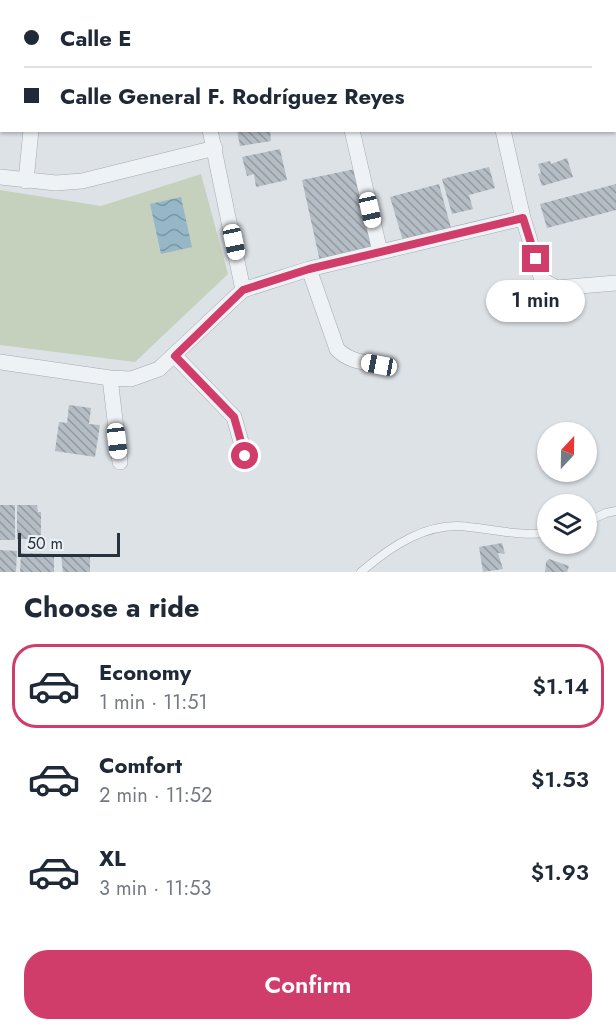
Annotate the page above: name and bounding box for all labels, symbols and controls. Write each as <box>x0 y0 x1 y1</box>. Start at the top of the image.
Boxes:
text: Calle E <box>60 22 132 54</box>
text: Calle General F. Rodríguez Reyes <box>60 80 405 112</box>
car <box>357 190 383 230</box>
car <box>221 223 247 261</box>
route end <box>522 245 549 272</box>
callout: 1 min <box>486 280 586 322</box>
text: 1 min <box>511 286 560 315</box>
car <box>360 353 398 377</box>
car <box>106 422 128 460</box>
north arrow <box>537 422 597 482</box>
map controls <box>537 422 597 554</box>
route start <box>231 442 258 469</box>
button: layers <box>537 494 597 554</box>
scale bar <box>18 530 120 558</box>
text: 50 m <box>27 532 63 555</box>
text: Choose a ride <box>24 588 199 627</box>
text: Economy <box>99 656 191 688</box>
icon: car <box>27 659 81 713</box>
text: $1.14 <box>533 670 589 702</box>
text: 1 min · 11:51 <box>99 688 208 717</box>
text: Comfort <box>99 749 182 781</box>
icon: car <box>27 752 81 806</box>
text: $1.53 <box>531 763 589 795</box>
text: 2 min · 11:52 <box>99 781 212 810</box>
text: XL <box>99 842 126 874</box>
icon: car <box>27 845 81 899</box>
text: $1.93 <box>531 856 589 888</box>
text: 3 min · 11:53 <box>99 874 211 903</box>
button: Confirm <box>24 950 592 1019</box>

